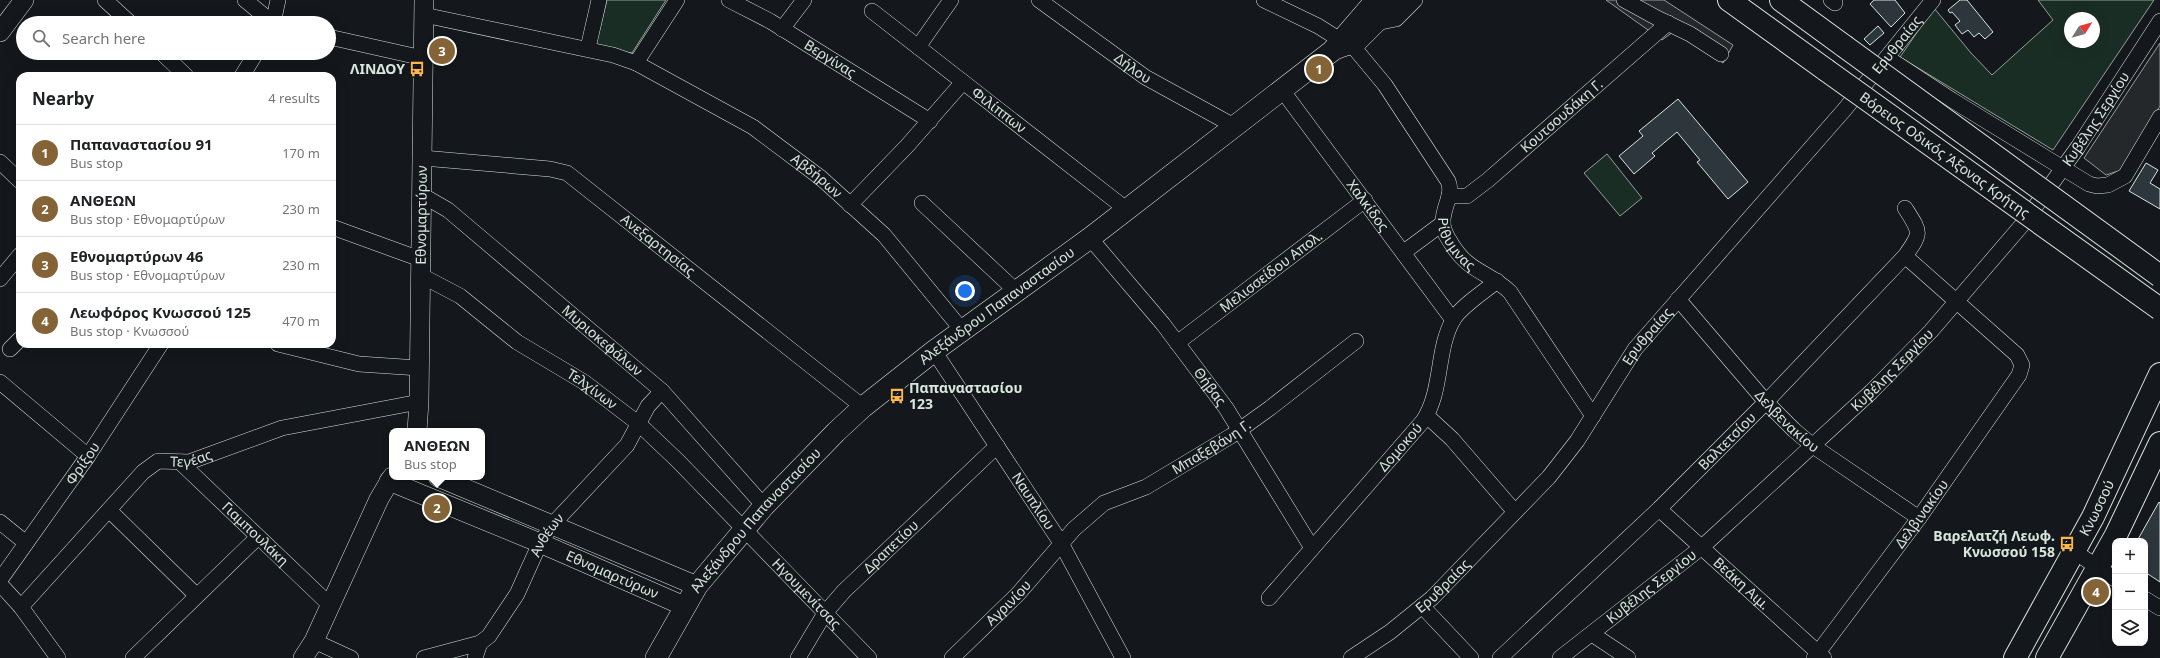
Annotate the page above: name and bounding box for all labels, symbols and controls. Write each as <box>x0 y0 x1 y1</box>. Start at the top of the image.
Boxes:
street label: Ερυθραίας <box>1867 11 1926 78</box>
north arrow <box>2064 12 2100 48</box>
search box <box>16 16 336 60</box>
icon: search <box>30 27 52 49</box>
text: Search here <box>62 28 145 48</box>
street label: Βεργίνας <box>801 35 860 82</box>
pin: 3 <box>429 36 455 66</box>
street label: Δήλου <box>1111 48 1155 88</box>
pin: 1 <box>1306 54 1332 84</box>
place label: ΛΙΝΔΟΥ <box>350 59 405 78</box>
bus stop icon: ΛΙΝΔΟΥ <box>408 60 426 78</box>
street label: Κυβέλης Σεργίου <box>2057 68 2134 170</box>
street label: Κουτσουδάκη Γ. <box>1516 74 1606 157</box>
street label: Φιλίππων <box>968 82 1031 137</box>
text: Nearby <box>32 87 94 110</box>
street label: Βόρειος Οδικός Άξονας Κρήτης <box>1856 87 2034 222</box>
text: 4 results <box>268 89 320 107</box>
text: Παπαναστασίου 91 <box>70 134 213 154</box>
text: 1 <box>41 144 49 162</box>
text: 170 m <box>282 144 320 162</box>
street label: Αβδήρων <box>787 149 847 202</box>
text: Bus stop <box>70 154 123 172</box>
street label: Εθνομαρτύρων <box>411 165 431 265</box>
street label: Χαλκίδος <box>1343 176 1394 235</box>
text: ΑΝΘΕΩΝ <box>70 190 136 210</box>
text: 2 <box>41 200 49 218</box>
text: 230 m <box>282 200 320 218</box>
street label: Ανεξαρτησίας <box>617 209 700 280</box>
text: Bus stop · Εθνομαρτύρων <box>70 210 225 228</box>
street label: Ρίθυμνας <box>1434 217 1480 275</box>
street label: Μελισσείδου Απολ. <box>1215 226 1326 316</box>
street label: Αλεξάνδρου Παπαναστασίου <box>915 242 1078 368</box>
text: Εθνομαρτύρων 46 <box>70 246 203 266</box>
text: 3 <box>41 256 49 274</box>
text: 230 m <box>282 256 320 274</box>
text: Bus stop · Εθνομαρτύρων <box>70 266 225 284</box>
your location <box>955 281 975 301</box>
street label: Μυριοκεφάλων <box>558 300 647 380</box>
text: Λεωφόρος Κνωσσού 125 <box>70 302 251 322</box>
street label: Ερυθραίας <box>1617 303 1676 369</box>
text: 4 <box>41 312 49 330</box>
text: 470 m <box>282 312 320 330</box>
text: Bus stop · Κνωσσού <box>70 322 189 340</box>
street label: Κυβέλης Σεργίου <box>1846 324 1937 415</box>
street label: Θήβας <box>1190 363 1231 409</box>
street label: Τελχίνων <box>564 364 621 413</box>
place label: Παπαναστασίου 123 <box>909 378 1023 413</box>
street label: Δελβενακίου <box>1751 386 1823 456</box>
bus stop icon: Παπαναστασίου 123 <box>888 387 906 405</box>
street label: Βαλτετσίου <box>1694 408 1760 474</box>
street label: Μπαξεβάνη Γ. <box>1168 415 1254 478</box>
street label: Δομοκού <box>1373 418 1426 475</box>
popup <box>389 428 485 480</box>
text: ΑΝΘΕΩΝ <box>404 435 470 455</box>
street label: Φρίξου <box>61 438 104 488</box>
street label: Αλεξάνδρου Παπαναστασίου <box>685 443 825 596</box>
street label: Τεγέας <box>170 444 214 471</box>
text: Bus stop <box>404 455 457 473</box>
street label: Ναυπλίου <box>1008 468 1060 533</box>
street label: Δελβινακίου <box>1890 475 1952 552</box>
street label: Κνωσσού <box>2074 476 2118 539</box>
pin: 2 <box>424 493 450 523</box>
street label: Γιαμπουλάκη <box>218 497 293 570</box>
street label: Ανθέων <box>525 509 568 560</box>
street label: Δραπετίου <box>859 515 922 577</box>
place label: Βαρελατζή Λεωφ. Κνωσσού 158 <box>1933 526 2055 561</box>
bus stop icon: Βαρελατζή Λεωφ. Κνωσσού 158 <box>2058 535 2076 553</box>
map controls <box>2112 538 2148 646</box>
button: + <box>2112 538 2148 574</box>
street label: Κυβέλης Σεργίου <box>1602 545 1700 627</box>
street label: Εθνομαρτύρων <box>563 546 662 603</box>
street label: Βεάκη Αιμ. <box>1709 553 1774 613</box>
street label: Ηγουμενίτσας <box>768 554 846 633</box>
street label: Ερυθραίας <box>1411 554 1474 617</box>
button: − <box>2112 574 2148 610</box>
street label: Αγρινίου <box>981 576 1035 629</box>
pin: 4 <box>2083 577 2109 607</box>
button: layers <box>2112 610 2148 646</box>

